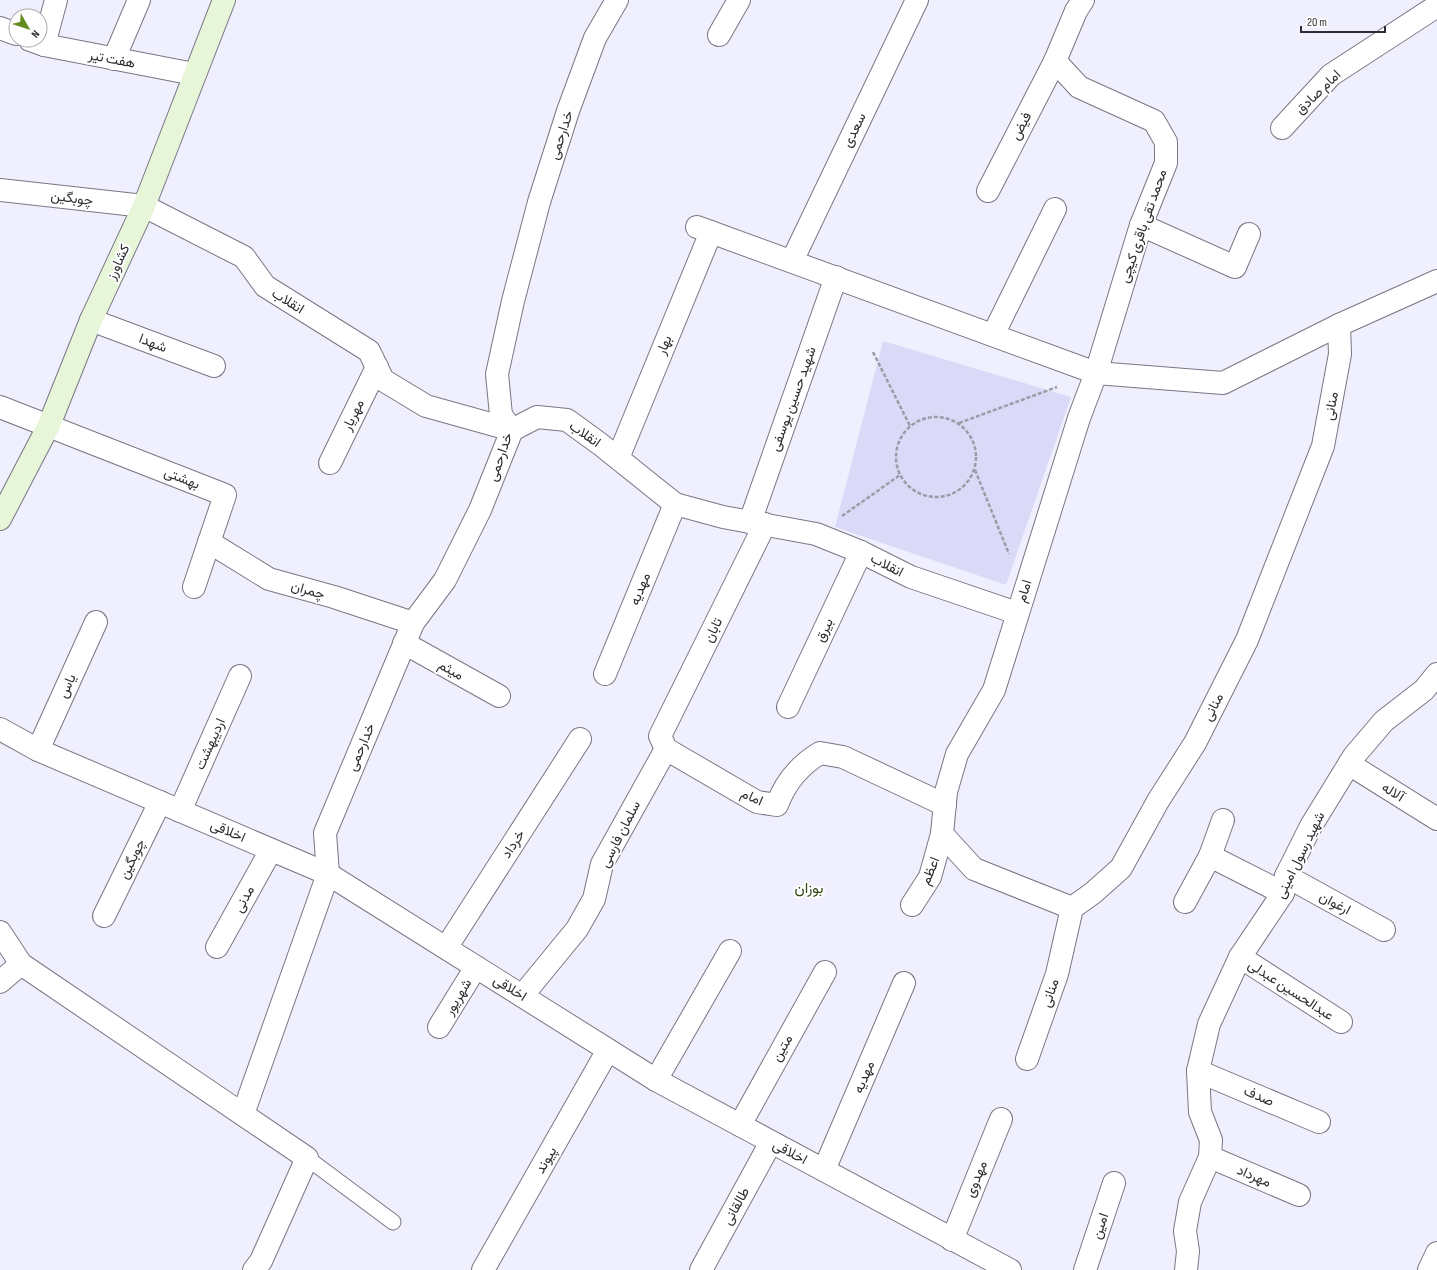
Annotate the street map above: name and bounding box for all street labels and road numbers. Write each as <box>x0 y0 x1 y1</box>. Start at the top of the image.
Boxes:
street label: هفت تیر <box>86 46 137 72</box>
street label: امام صادق <box>1292 66 1344 118</box>
street label: خدارحمی <box>545 108 577 162</box>
street label: فیض <box>1007 109 1035 143</box>
street label: سعدی <box>838 110 870 150</box>
street label: محمد تقی باقری کیچی <box>1116 167 1171 285</box>
street label: چوبگین <box>50 187 94 210</box>
street label: کشاورز <box>102 242 134 283</box>
street label: انقلاب <box>269 285 307 317</box>
street label: شهدا <box>137 330 169 356</box>
street label: بهار <box>652 333 676 358</box>
street label: شهید حسین یوسفی <box>766 344 820 454</box>
street label: منانی <box>1320 390 1342 422</box>
street label: مهریار <box>338 397 368 434</box>
street label: انقلاب <box>566 417 604 451</box>
street label: خدارحمی <box>484 430 516 484</box>
street label: بهشتی <box>162 463 202 493</box>
street label: انقلاب <box>868 550 906 580</box>
street label: مهدیه <box>626 570 654 608</box>
street label: چمران <box>289 577 327 604</box>
street label: امام <box>1013 578 1035 604</box>
street label: تابان <box>700 614 726 645</box>
street label: بیرق <box>811 615 837 645</box>
street label: میثم <box>435 656 467 684</box>
street label: یاس <box>54 671 80 701</box>
street label: منانی <box>1199 690 1227 724</box>
street label: اردیبهشت <box>191 716 229 772</box>
street label: خدارحمی <box>343 720 379 774</box>
street label: آلاله <box>1379 779 1409 806</box>
street label: امام <box>738 785 766 809</box>
street label: سلمان فارسی <box>596 798 644 870</box>
street label: شهید رسول امینی <box>1272 809 1329 902</box>
street label: اخلاقی <box>208 816 248 846</box>
street label: خرداد <box>498 827 528 861</box>
street label: چوبگین <box>115 836 150 882</box>
street label: اعظم <box>917 854 943 888</box>
street label: مدنی <box>230 883 258 915</box>
street label: ارغوان <box>1316 888 1354 918</box>
street label: عبدالحسین عبدلی <box>1245 956 1337 1024</box>
street label: اخلاقی <box>490 971 530 1005</box>
street label: شهریور <box>440 976 475 1019</box>
street label: منانی <box>1037 977 1063 1009</box>
street label: متین <box>768 1032 796 1064</box>
street label: مهدیه <box>850 1058 878 1096</box>
street label: صدف <box>1241 1082 1277 1110</box>
street label: اخلاقی <box>770 1136 810 1168</box>
street label: پیوند <box>532 1143 561 1177</box>
street label: مهدوی <box>961 1158 991 1200</box>
street label: مهرداد <box>1234 1161 1274 1191</box>
street label: طالقانی <box>719 1184 753 1228</box>
street label: امین <box>1088 1211 1112 1241</box>

